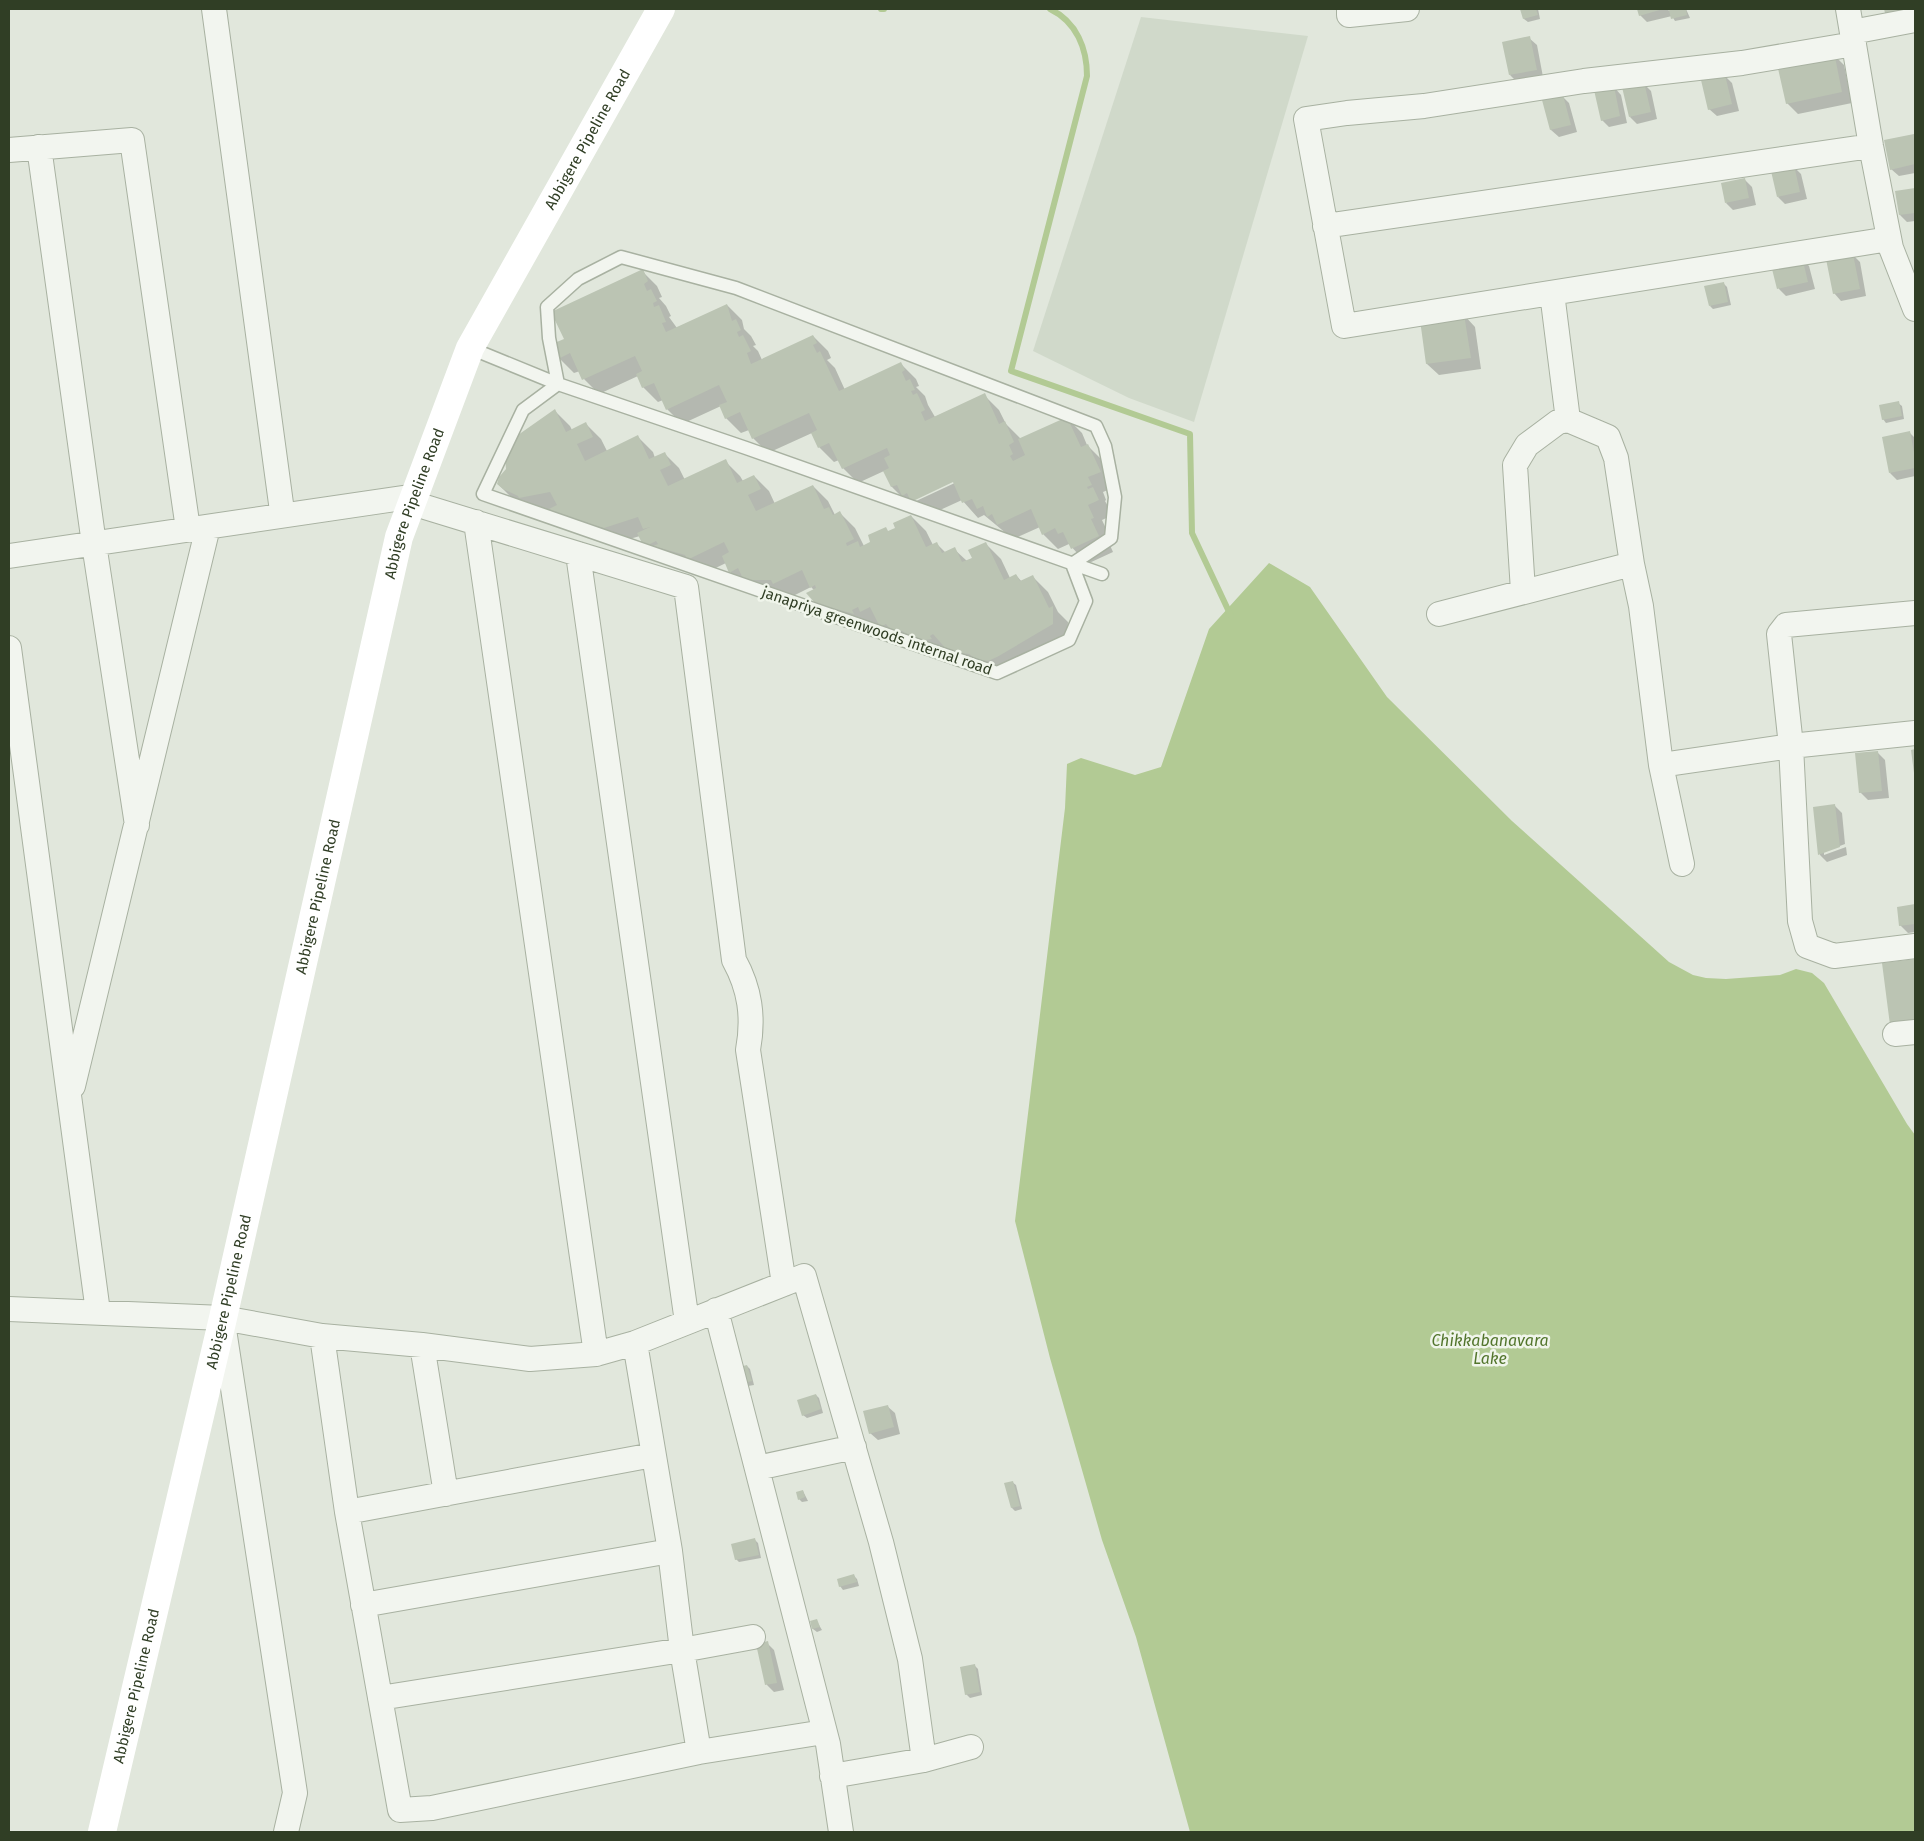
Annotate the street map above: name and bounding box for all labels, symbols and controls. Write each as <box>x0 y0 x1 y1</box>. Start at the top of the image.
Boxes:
street label: Abbigere Pipeline Road <box>541 66 634 213</box>
street label: Abbigere Pipeline Road <box>381 426 448 581</box>
street label: janapriya greenwoods internal road <box>759 583 995 679</box>
street label: Abbigere Pipeline Road <box>292 817 344 976</box>
street label: Abbigere Pipeline Road <box>202 1213 255 1371</box>
water label: Chikkabanavara Lake <box>1431 1331 1549 1368</box>
street label: Abbigere Pipeline Road <box>109 1607 163 1765</box>

